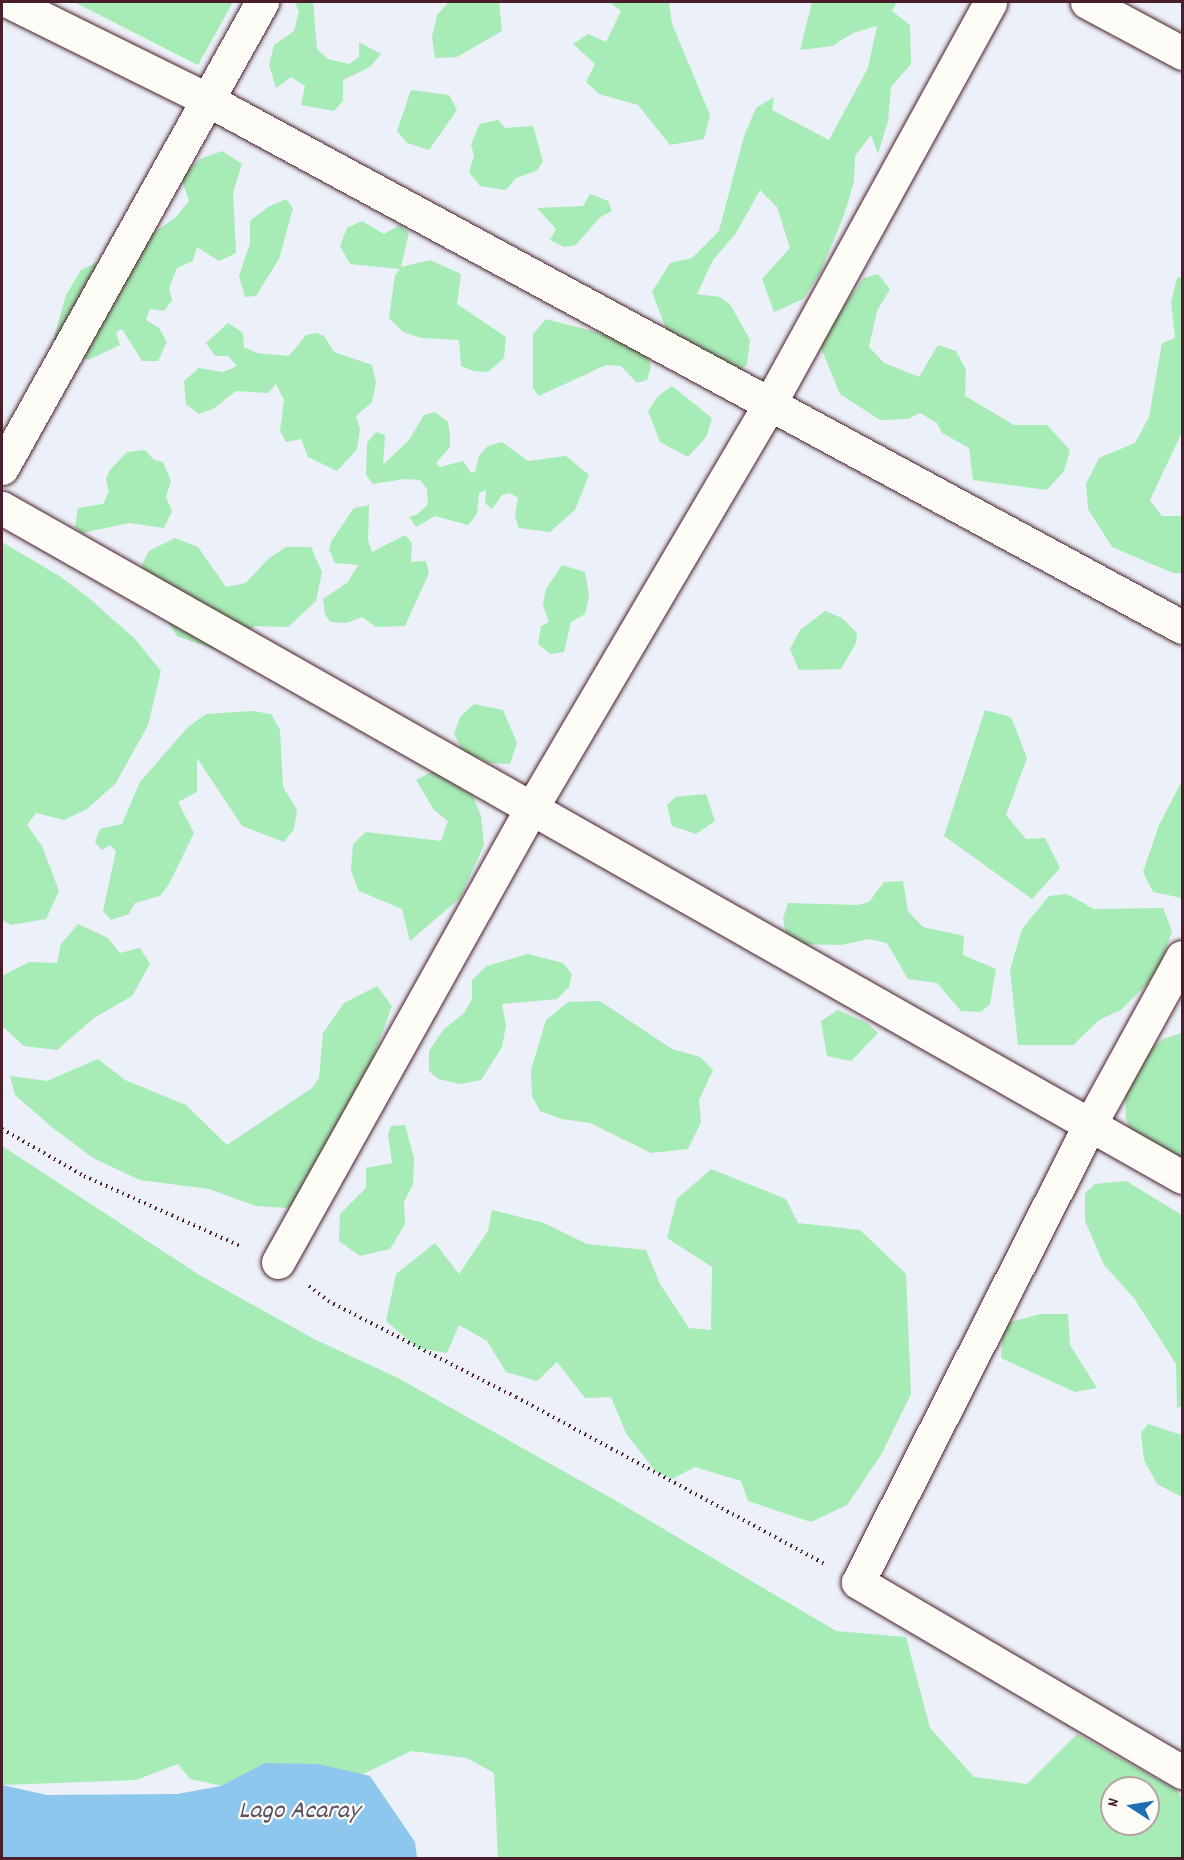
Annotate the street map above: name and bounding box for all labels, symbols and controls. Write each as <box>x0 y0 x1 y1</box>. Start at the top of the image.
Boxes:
north arrow <box>1100 1776 1160 1836</box>
water label: Lago Acaray <box>239 1796 359 1828</box>
text: N <box>1102 1796 1126 1809</box>

